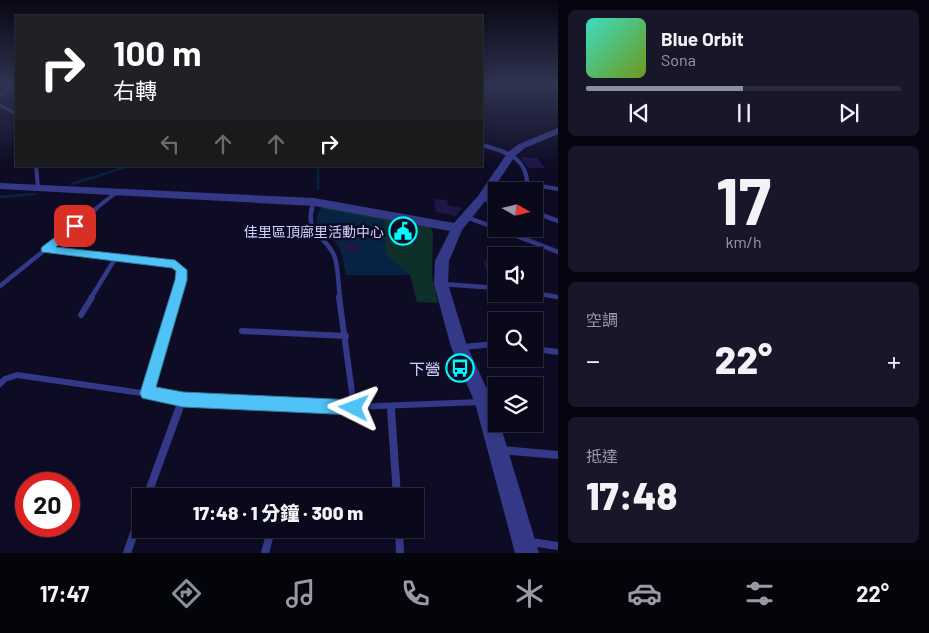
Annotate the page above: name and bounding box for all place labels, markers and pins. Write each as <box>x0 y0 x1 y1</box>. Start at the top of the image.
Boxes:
pin <box>54 205 96 247</box>
public building icon: 佳里區頂廍里活動中心 <box>388 216 418 246</box>
place label: 佳里區頂廍里活動中心 <box>244 223 384 240</box>
bus stop icon: 下營 <box>445 353 475 383</box>
place label: 下營 <box>409 359 441 378</box>

